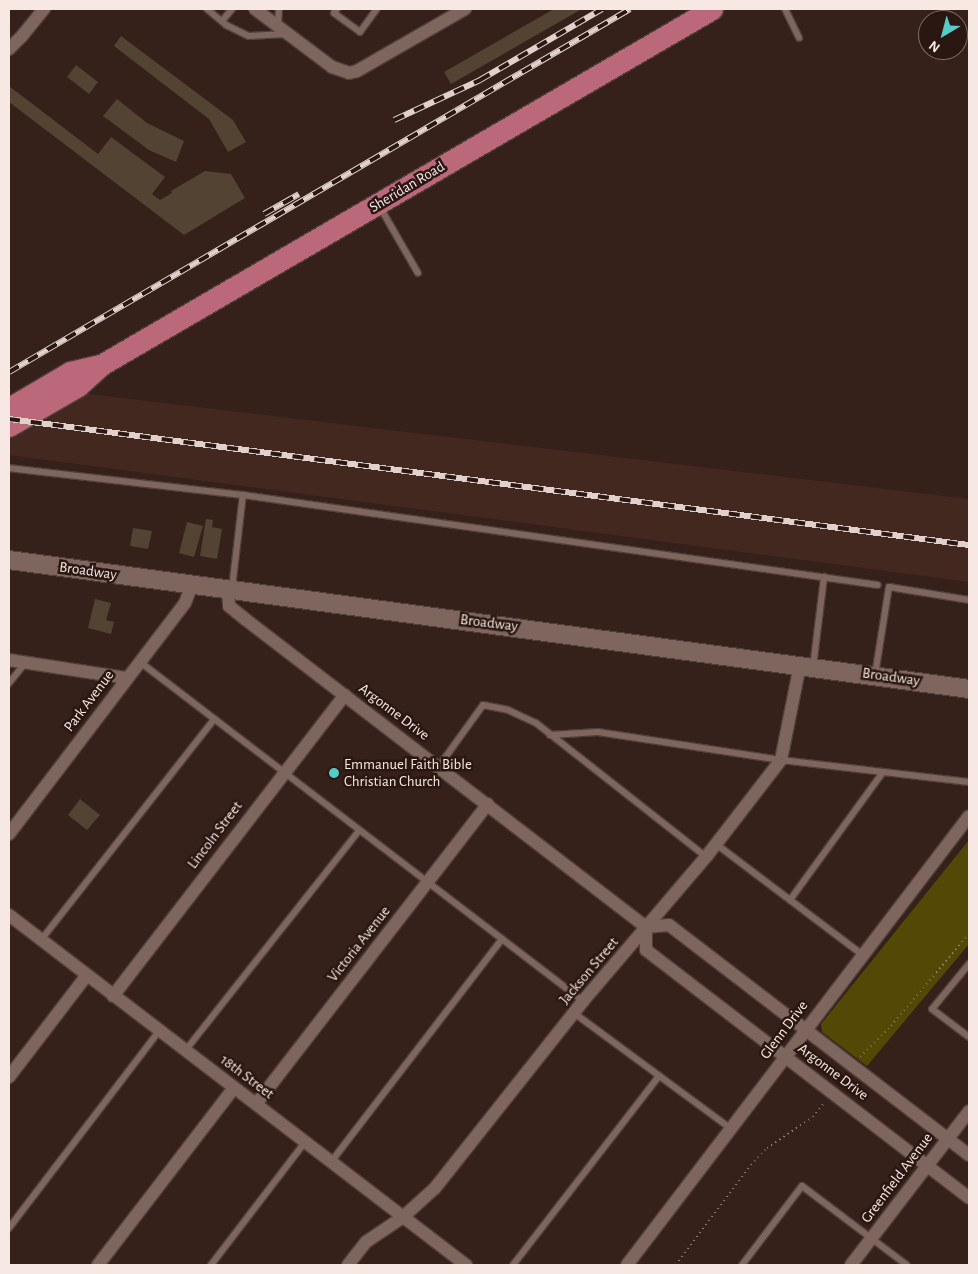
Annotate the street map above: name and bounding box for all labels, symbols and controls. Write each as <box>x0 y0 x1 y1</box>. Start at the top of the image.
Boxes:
north arrow <box>918 10 968 60</box>
text: N <box>926 38 943 55</box>
street label: Sheridan Road <box>366 157 448 217</box>
street label: Broadway <box>58 558 118 584</box>
street label: Broadway <box>459 611 519 635</box>
street label: Broadway <box>861 664 921 690</box>
street label: Park Avenue <box>60 667 118 735</box>
street label: Argonne Drive <box>355 680 433 744</box>
place label: Emmanuel Faith Bible Christian Church <box>344 755 472 790</box>
marker: Emmanuel Faith Bible Christian Church <box>328 767 340 779</box>
street label: Lincoln Street <box>184 798 246 872</box>
street label: Victoria Avenue <box>324 903 394 985</box>
street label: Jackson Street <box>556 934 622 1008</box>
street label: Glenn Drive <box>756 997 812 1063</box>
street label: Argonne Drive <box>794 1040 872 1104</box>
street label: 18th Street <box>217 1051 277 1103</box>
street label: Greenfield Avenue <box>857 1130 937 1226</box>

